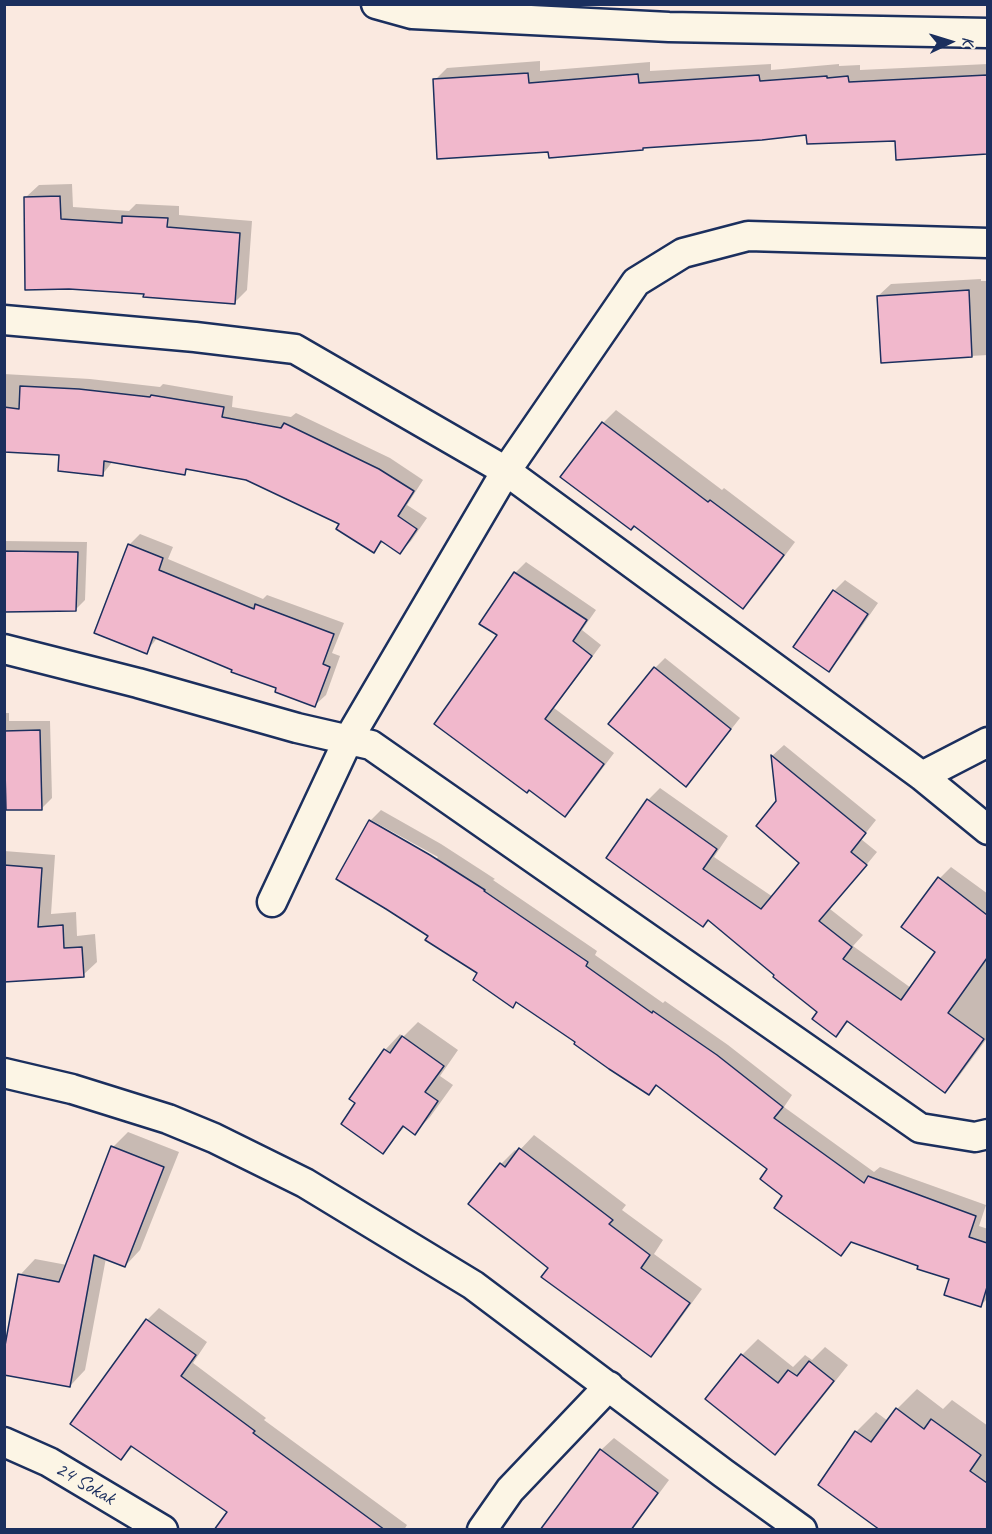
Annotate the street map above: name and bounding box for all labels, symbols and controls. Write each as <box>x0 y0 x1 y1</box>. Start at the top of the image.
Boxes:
north arrow <box>920 12 980 72</box>
text: K <box>958 36 978 45</box>
street label: 24 Sokak <box>50 1457 120 1511</box>

